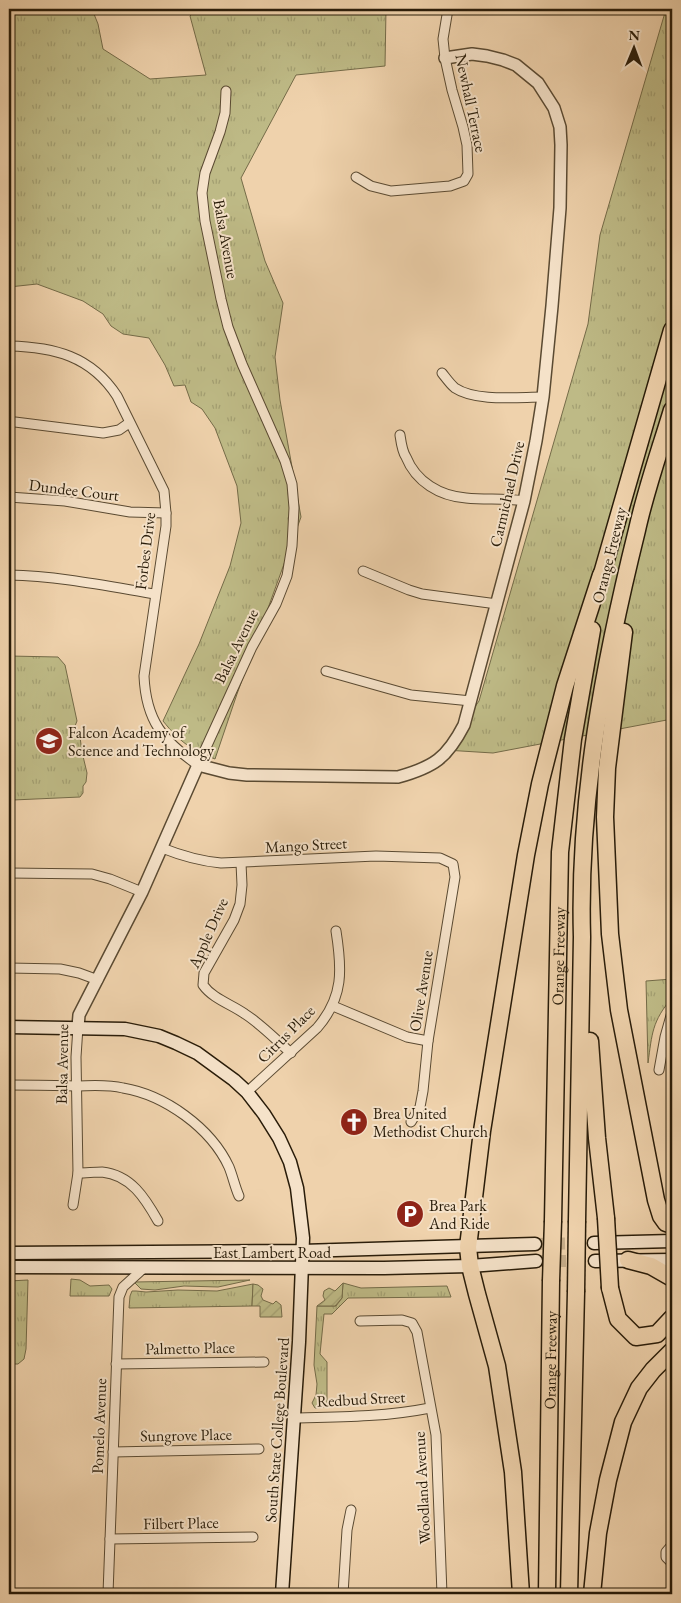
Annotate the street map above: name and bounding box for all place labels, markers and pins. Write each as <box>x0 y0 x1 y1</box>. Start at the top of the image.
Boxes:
place label: Falcon Academy of Science and Technology <box>68 722 215 761</box>
school or university icon: Falcon Academy of Science and Technology <box>34 726 64 756</box>
place label: Brea United Methodist Church <box>373 1103 488 1142</box>
church icon: Brea United Methodist Church <box>339 1107 369 1137</box>
place label: Brea Park And Ride <box>428 1195 489 1234</box>
parking icon: Brea Park And Ride <box>395 1199 425 1229</box>

